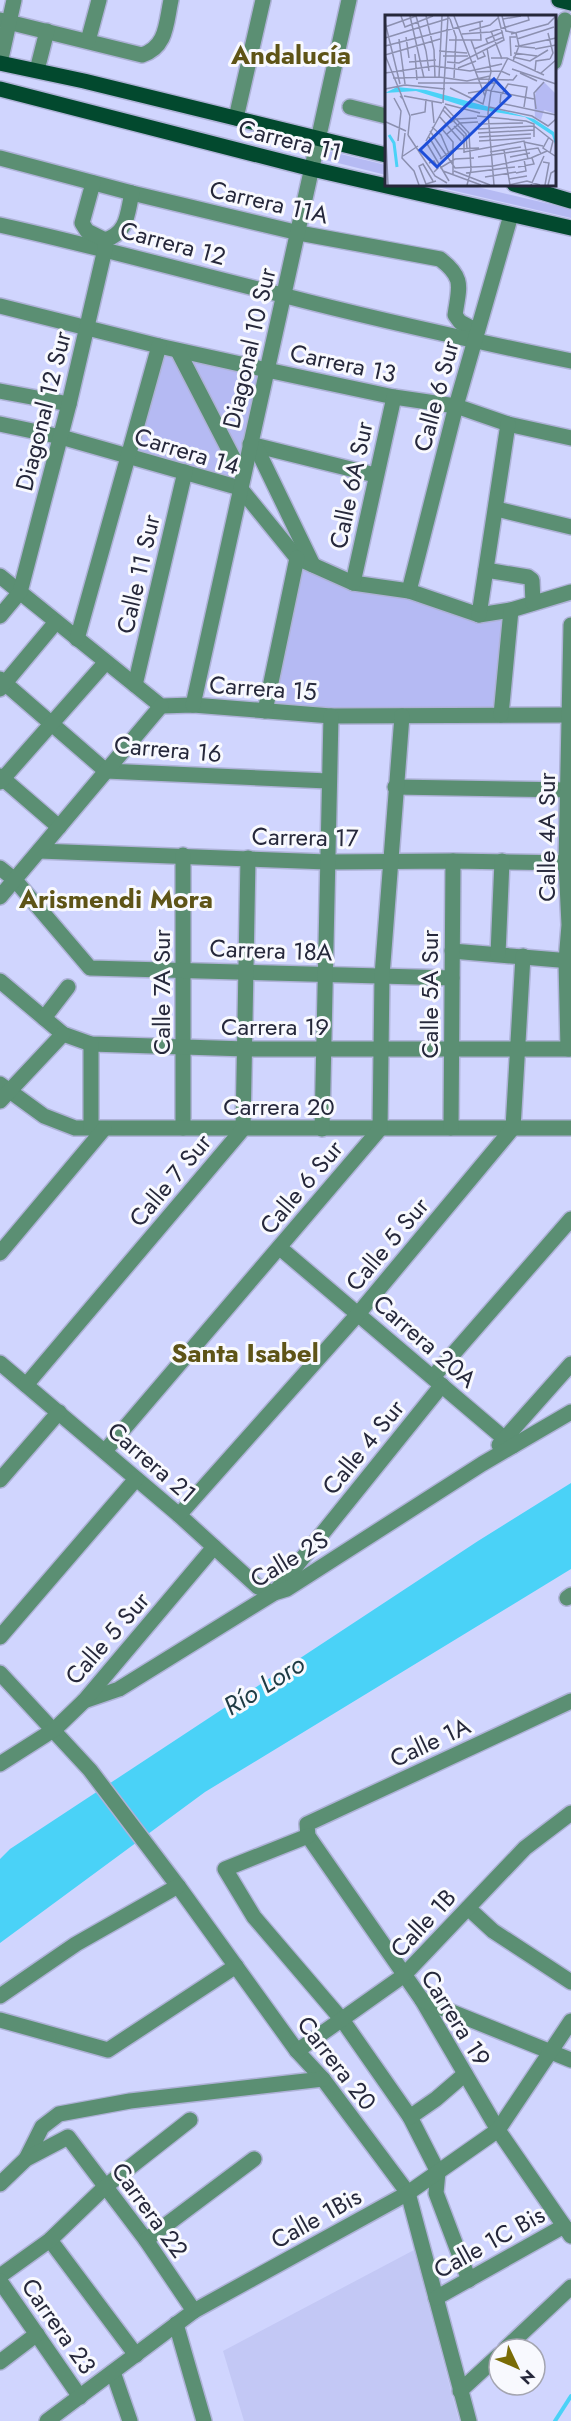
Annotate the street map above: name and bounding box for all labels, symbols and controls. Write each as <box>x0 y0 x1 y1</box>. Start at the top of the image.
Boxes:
inset map <box>385 15 556 186</box>
district label: Andalucía <box>230 36 351 74</box>
street label: Carrera 11 <box>235 110 345 170</box>
street label: Carrera 11A <box>206 171 332 233</box>
street label: Carrera 12 <box>116 212 230 274</box>
street label: Diagonal 10 Sur <box>213 263 285 432</box>
street label: Diagonal 12 Sur <box>6 327 80 495</box>
street label: Carrera 13 <box>287 335 399 391</box>
street label: Calle 6 Sur <box>404 336 468 455</box>
street label: Calle 6A Sur <box>320 417 382 552</box>
street label: Carrera 14 <box>130 418 244 484</box>
street label: Calle 11 Sur <box>107 510 169 637</box>
street label: Carrera 15 <box>208 667 318 709</box>
street label: Carrera 16 <box>113 727 223 771</box>
street label: Calle 4A Sur <box>529 771 564 902</box>
street label: Carrera 17 <box>251 819 359 855</box>
district label: Arismendi Mora <box>18 880 213 918</box>
street label: Calle 7A Sur <box>144 928 179 1055</box>
street label: Calle 5A Sur <box>412 929 447 1059</box>
street label: Carrera 18A <box>209 930 333 970</box>
street label: Carrera 19 <box>221 1009 329 1044</box>
street label: Carrera 20 <box>223 1089 335 1124</box>
street label: Calle 7 Sur <box>120 1125 220 1234</box>
street label: Calle 6 Sur <box>251 1132 351 1242</box>
street label: Calle 5 Sur <box>337 1189 437 1299</box>
street label: Carrera 20A <box>365 1286 485 1396</box>
district label: Santa Isabel <box>171 1334 319 1372</box>
street label: Calle 4 Sur <box>314 1391 413 1502</box>
street label: Carrera 21 <box>100 1413 204 1511</box>
street label: Calle 2S <box>243 1522 335 1596</box>
street label: Calle 5 Sur <box>57 1583 158 1692</box>
water label: Río Loro <box>216 1645 312 1725</box>
street label: Calle 1A <box>384 1708 476 1776</box>
street label: Calle 1B <box>382 1881 464 1965</box>
street label: Carrera 19 <box>413 1963 499 2073</box>
street label: Carrera 20 <box>289 2008 385 2118</box>
street label: Carrera 22 <box>103 2155 197 2265</box>
street label: Calle 1Bis <box>264 2179 368 2257</box>
street label: Calle 1C Bis <box>427 2197 551 2287</box>
street label: Carrera 23 <box>13 2271 105 2381</box>
north arrow <box>487 2337 547 2397</box>
text: N <box>515 2365 540 2390</box>

